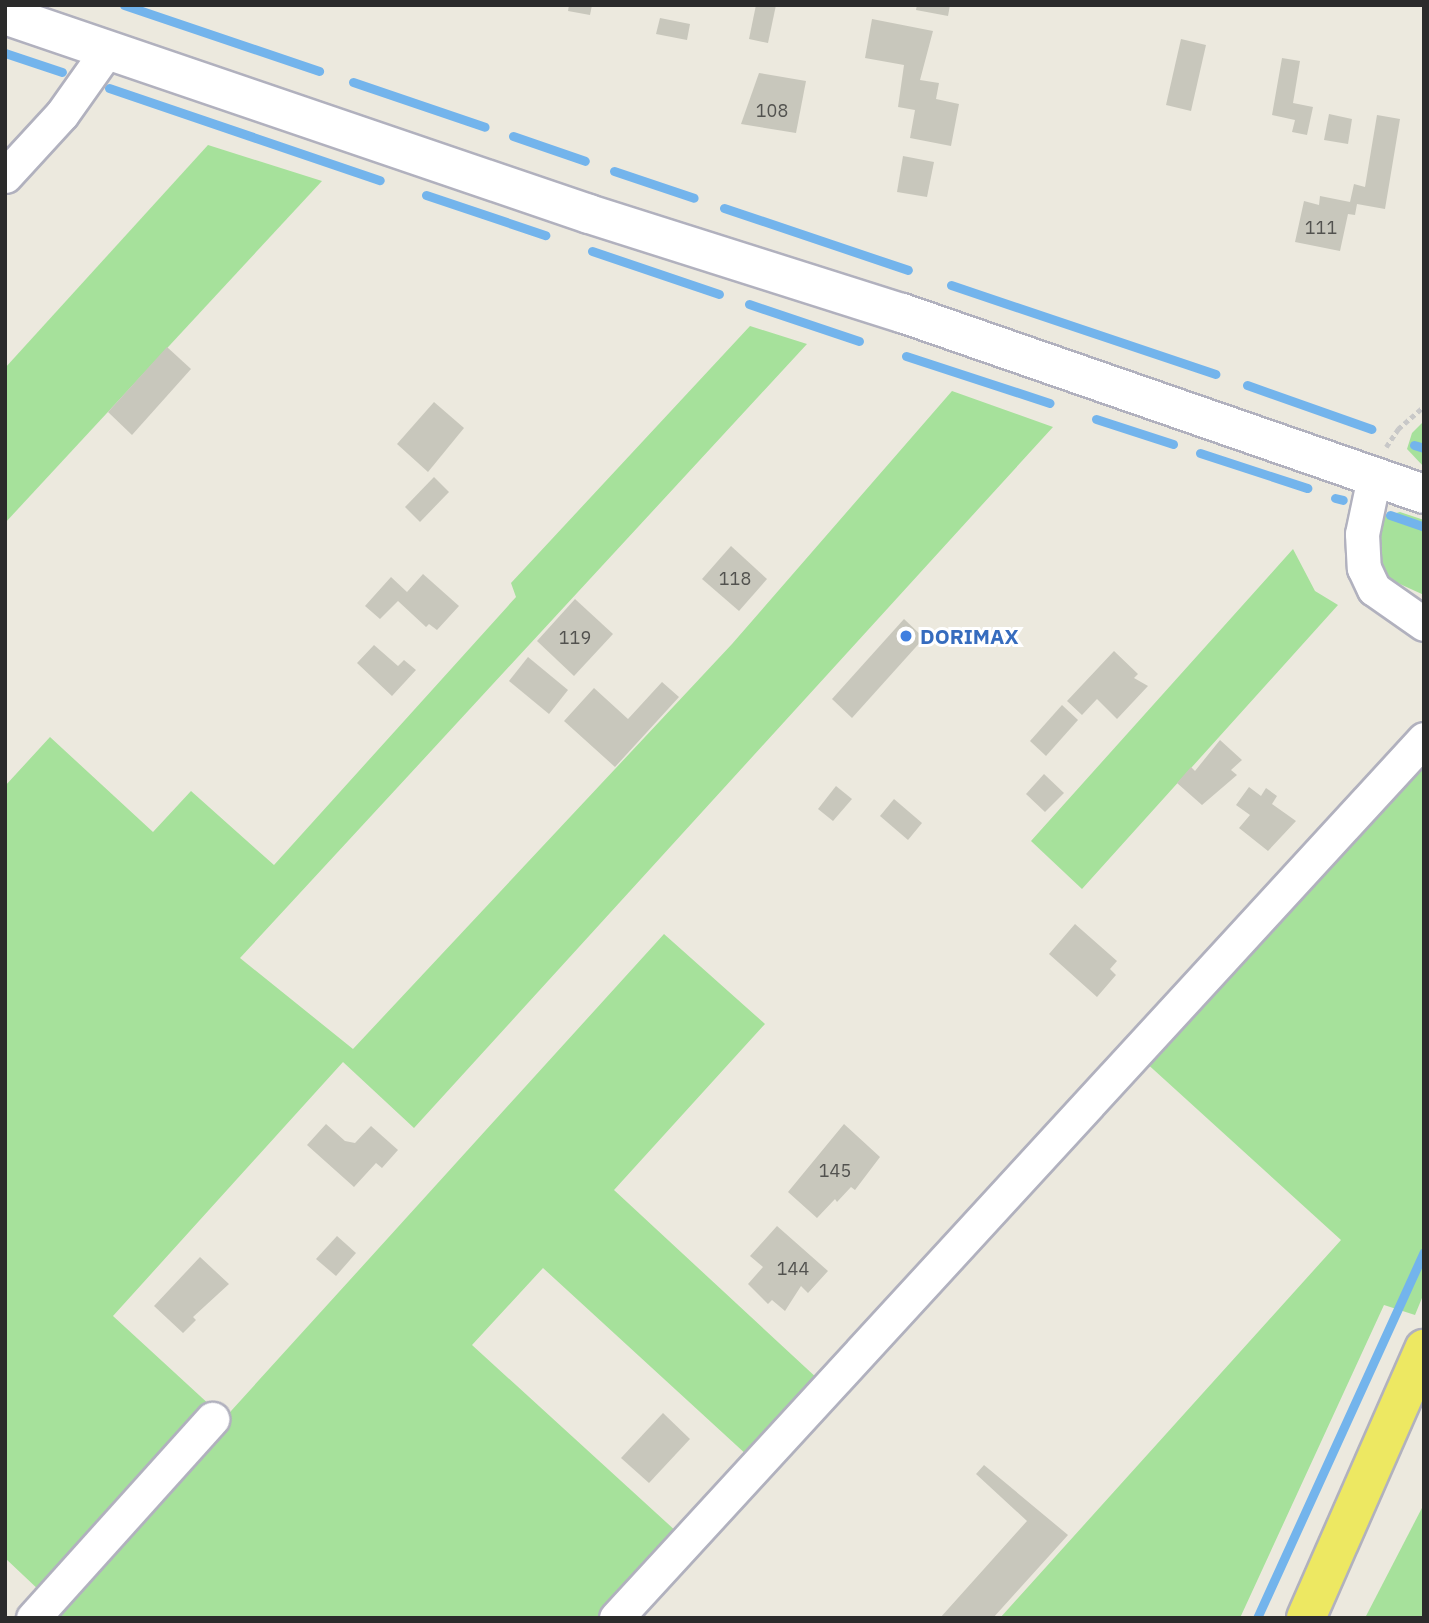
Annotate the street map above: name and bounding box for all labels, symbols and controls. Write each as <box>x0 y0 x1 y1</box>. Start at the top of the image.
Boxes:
house number: 108 <box>756 100 788 122</box>
house number: 111 <box>1305 217 1337 239</box>
house number: 118 <box>719 568 751 590</box>
place label: DORIMAX <box>920 623 1019 649</box>
house number: 119 <box>559 627 591 649</box>
marker: DORIMAX <box>898 628 914 644</box>
house number: 145 <box>819 1160 851 1182</box>
house number: 144 <box>777 1258 809 1280</box>

